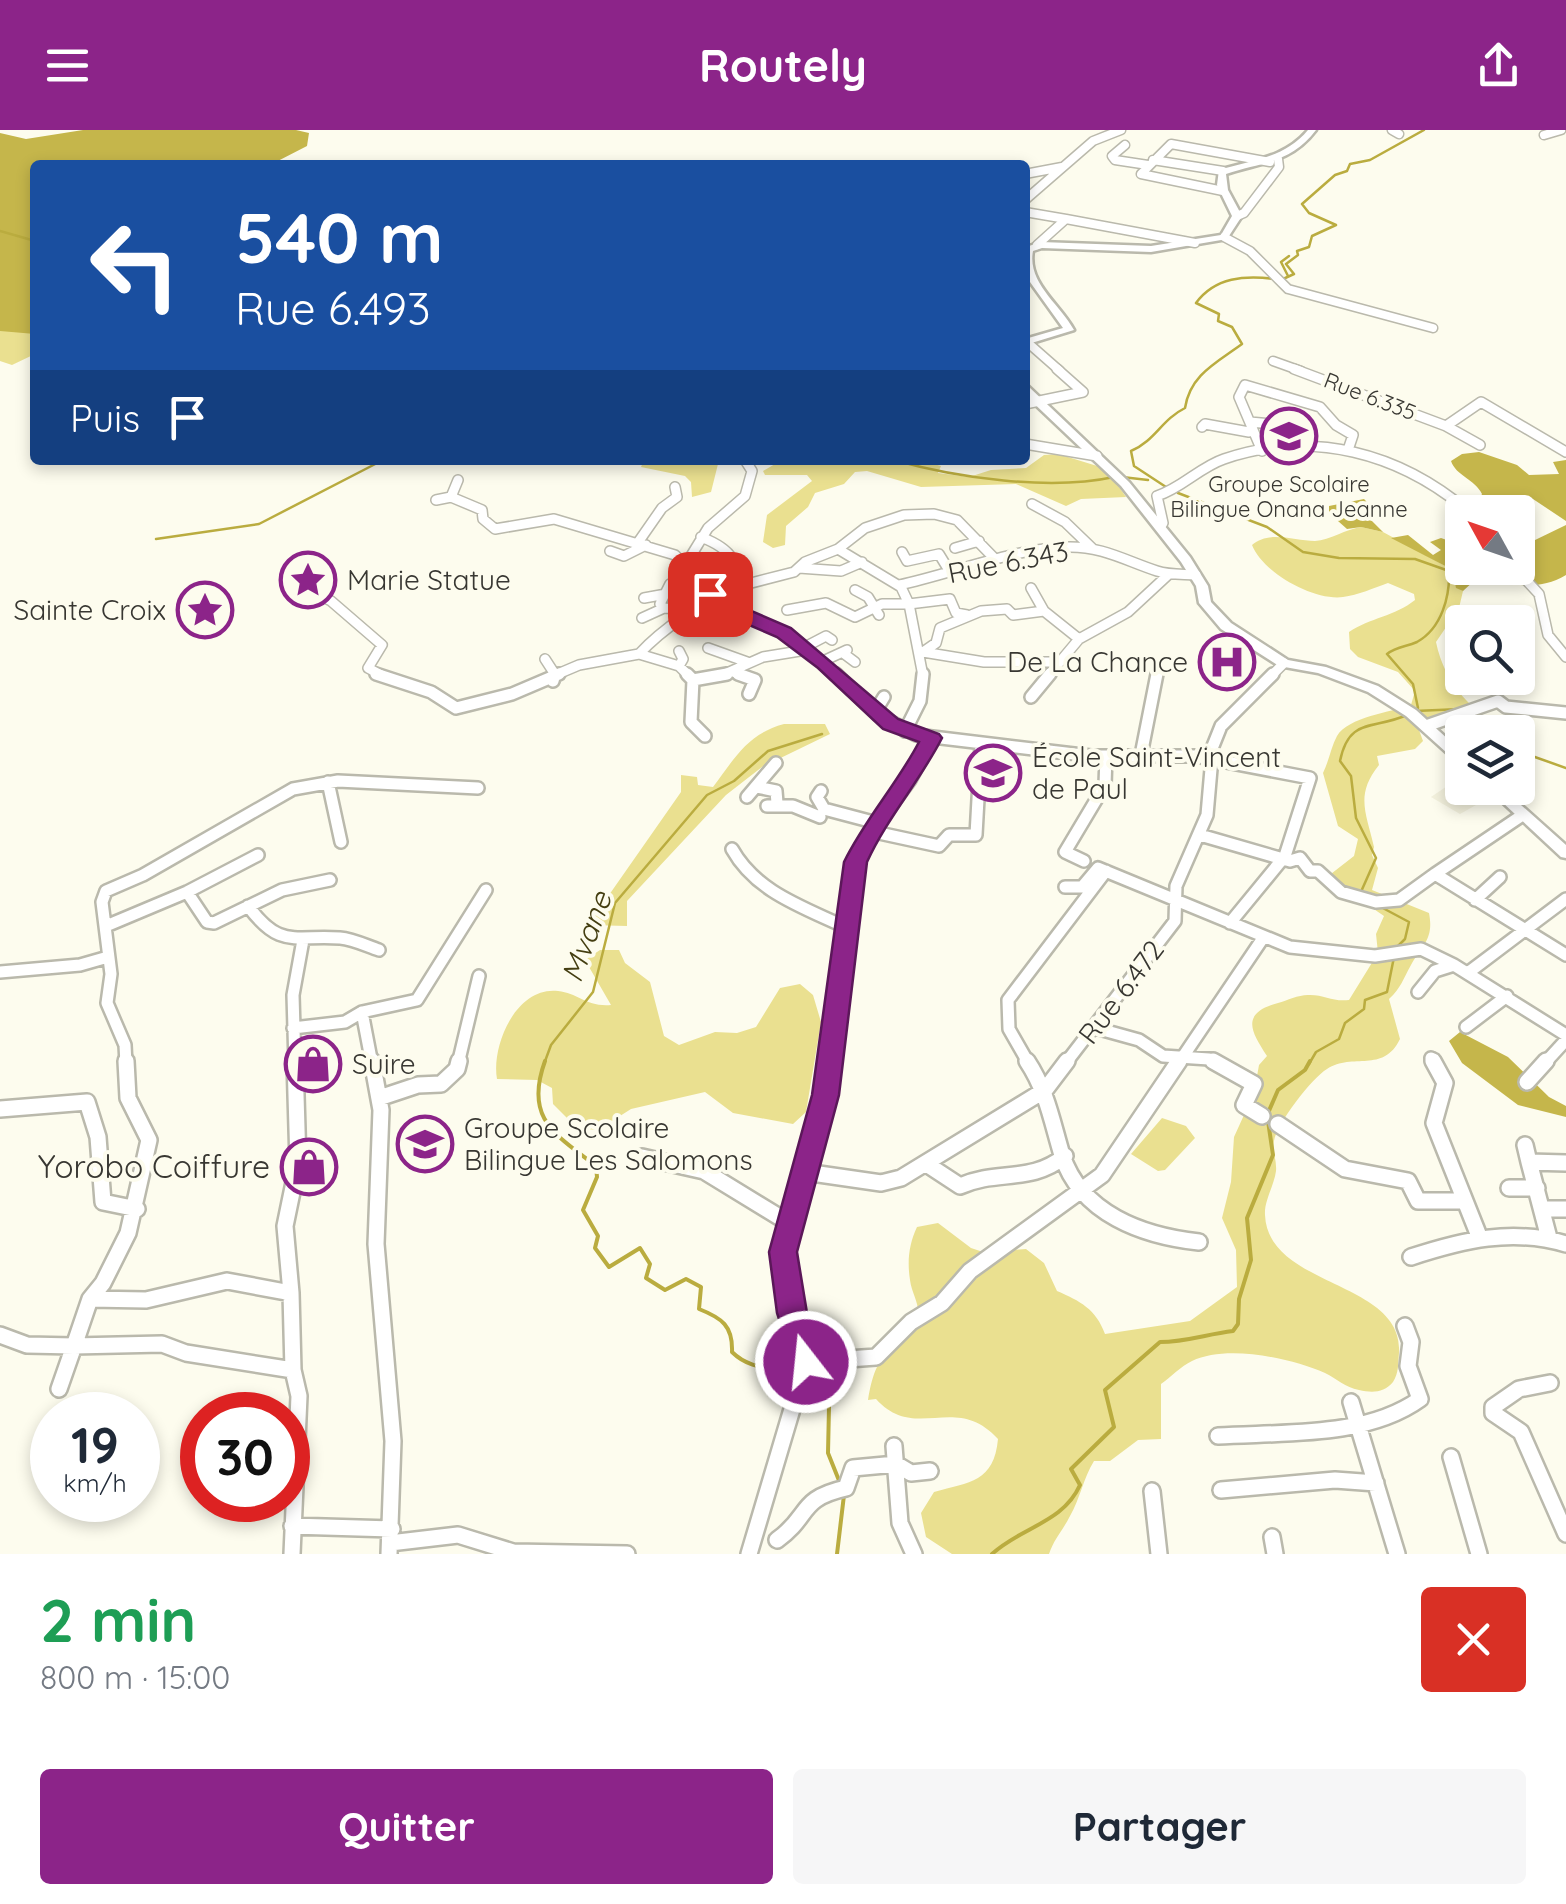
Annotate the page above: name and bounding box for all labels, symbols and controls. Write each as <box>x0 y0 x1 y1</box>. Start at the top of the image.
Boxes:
text: Routely <box>699 37 867 93</box>
icon: menu <box>40 38 95 93</box>
icon: share <box>1471 38 1526 93</box>
text: 540 m <box>235 193 444 281</box>
icon: left <box>70 200 200 330</box>
text: Rue 6.493 <box>235 280 431 336</box>
street label: Rue 6.335 <box>1320 366 1420 426</box>
icon: arrive <box>160 390 215 445</box>
text: Puis <box>70 394 140 442</box>
school or university icon: Groupe Scolaire Bilingue Onana Jeanne <box>1259 406 1319 466</box>
place label: Groupe Scolaire Bilingue Onana Jeanne <box>1170 470 1408 523</box>
north arrow <box>1445 495 1535 585</box>
map controls <box>1445 495 1535 805</box>
street label: Rue 6.343 <box>945 533 1071 590</box>
place icon: Marie Statue <box>278 550 338 610</box>
pin <box>668 552 753 637</box>
place label: Marie Statue <box>347 562 511 597</box>
icon: arrive <box>683 567 738 622</box>
place icon: Sainte Croix <box>175 580 235 640</box>
place label: Sainte Croix <box>13 592 166 627</box>
button: search <box>1445 605 1535 695</box>
hospital icon: De La Chance <box>1197 632 1257 692</box>
place label: De La Chance <box>1007 644 1188 679</box>
button: layers <box>1445 715 1535 805</box>
place label: École Saint-Vincent de Paul <box>1032 739 1281 806</box>
school or university icon: École Saint-Vincent de Paul <box>963 743 1023 803</box>
water label: Mvane <box>552 885 620 987</box>
street label: Rue 6.472 <box>1070 933 1171 1051</box>
shop icon: Suire <box>283 1034 343 1094</box>
place label: Suire <box>352 1046 416 1081</box>
place label: Groupe Scolaire Bilingue Les Salomons <box>464 1110 753 1177</box>
school or university icon: Groupe Scolaire Bilingue Les Salomons <box>395 1114 455 1174</box>
shop icon: Yorobo Coiffure <box>279 1137 339 1197</box>
place label: Yorobo Coiffure <box>38 1146 270 1186</box>
position arrow <box>754 1310 858 1414</box>
speed limit sign: 30 <box>180 1392 310 1522</box>
text: 19 <box>71 1413 119 1476</box>
text: km/h <box>63 1467 127 1498</box>
text: 2 min <box>40 1582 196 1657</box>
button: close <box>1421 1587 1526 1692</box>
text: 800 m · 15:00 <box>40 1657 230 1697</box>
button: Quitter <box>40 1769 773 1884</box>
button: Partager <box>793 1769 1526 1884</box>

